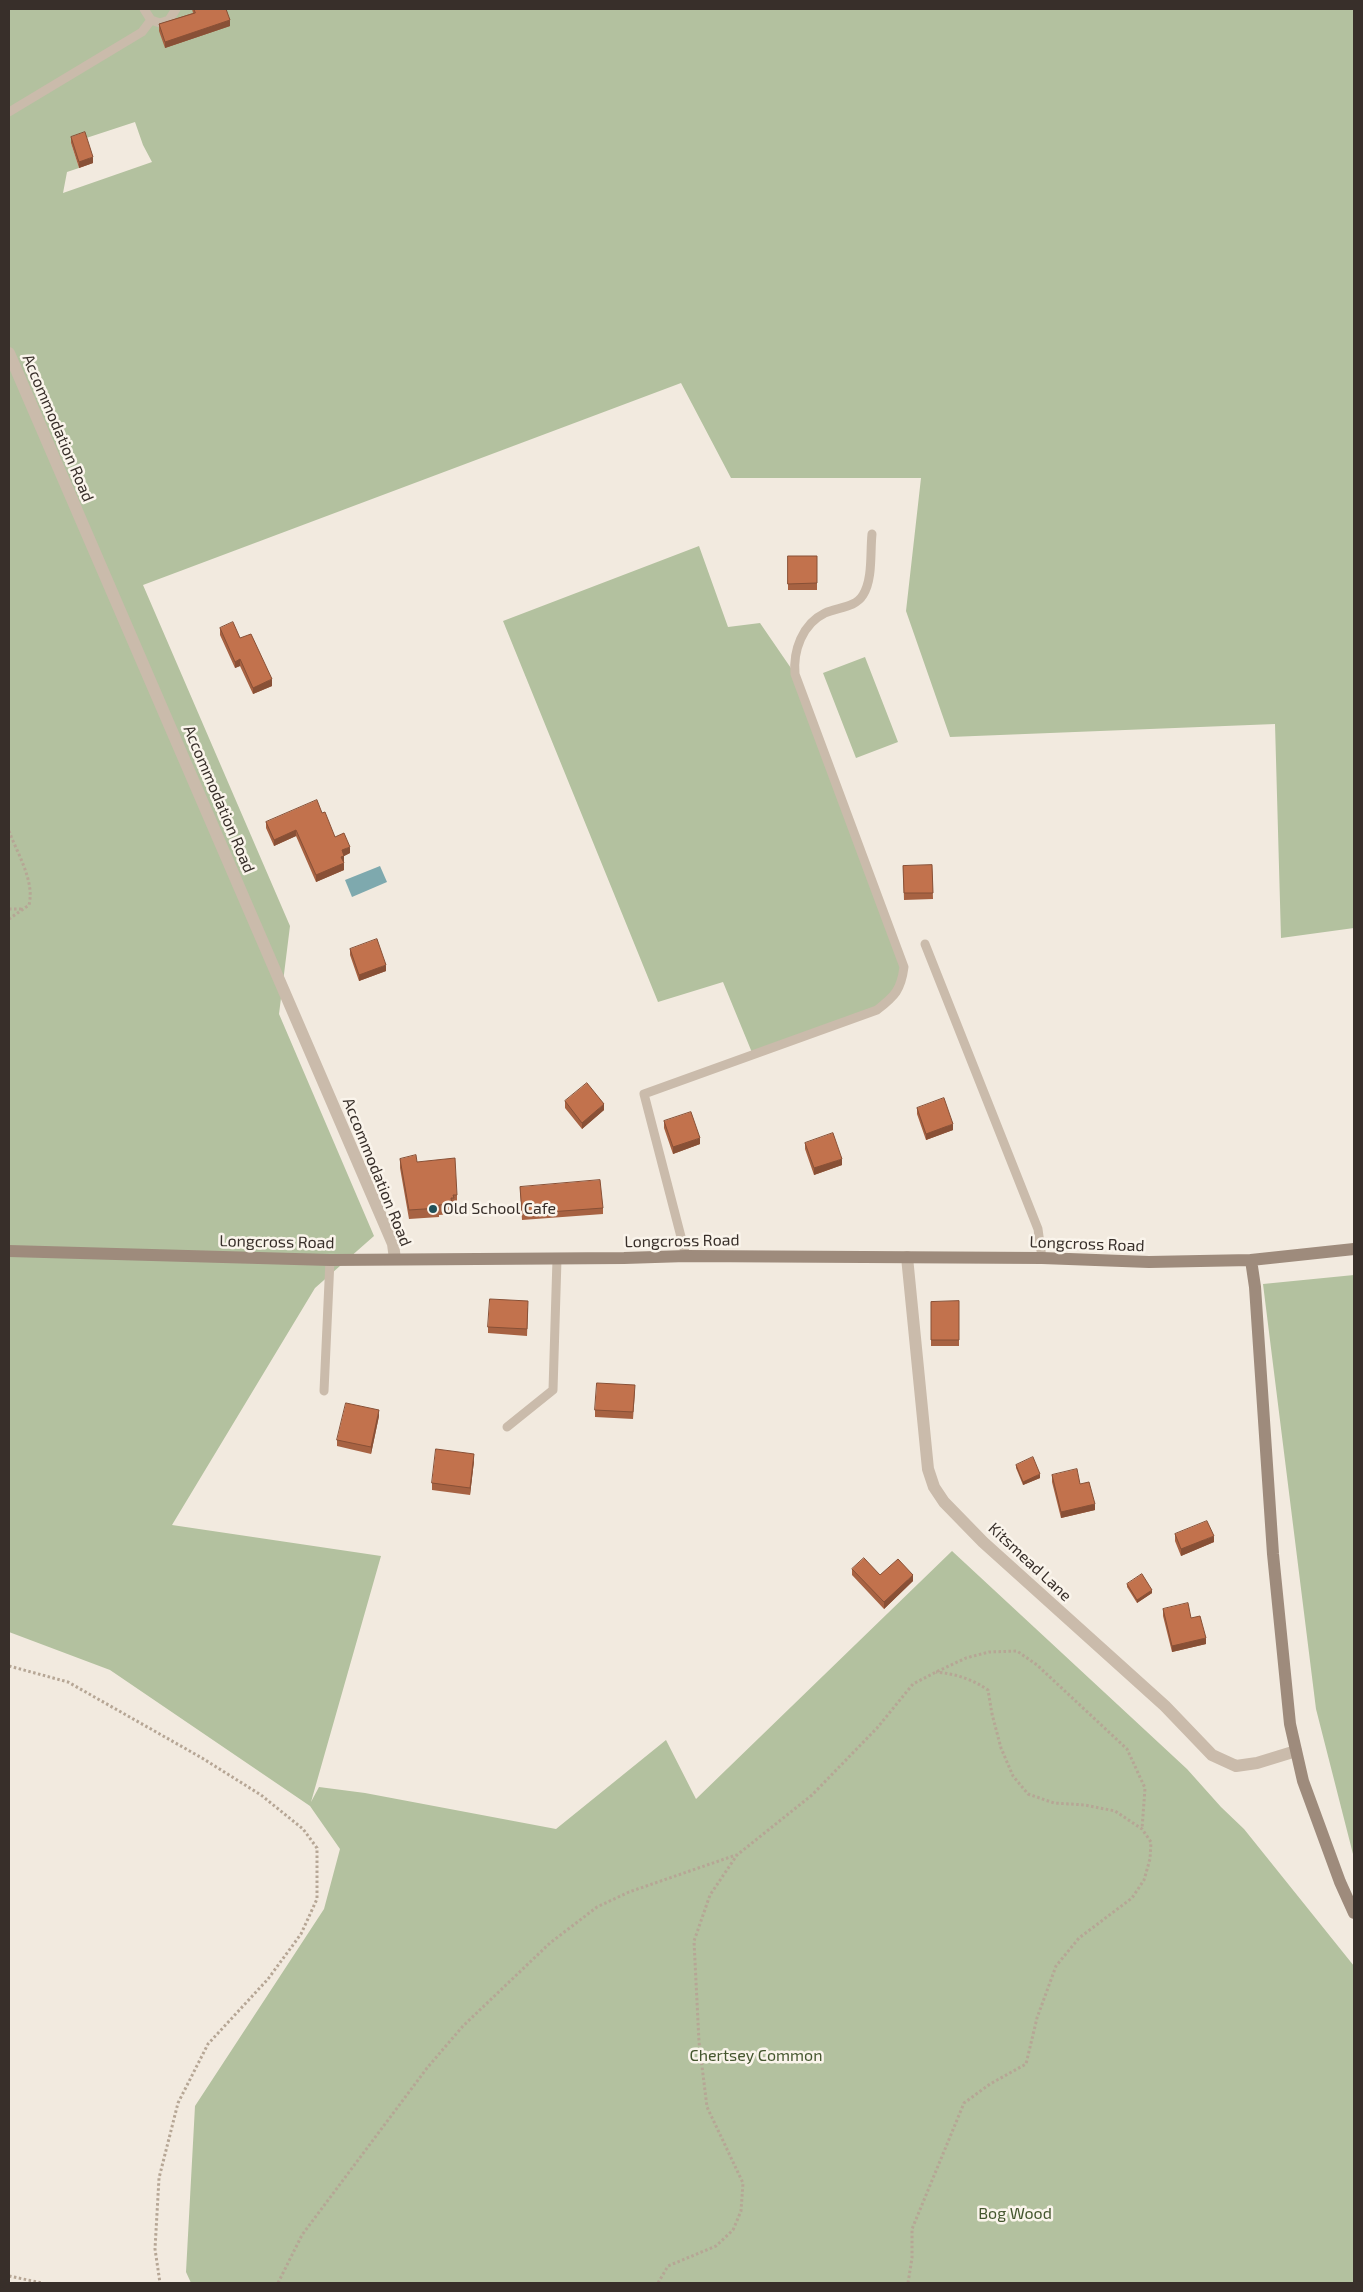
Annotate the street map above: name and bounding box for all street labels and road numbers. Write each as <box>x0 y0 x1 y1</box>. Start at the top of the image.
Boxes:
street label: Accommodation Road <box>18 351 98 505</box>
street label: Accommodation Road <box>179 722 259 876</box>
street label: Accommodation Road <box>338 1095 416 1249</box>
street label: Longcross Road <box>624 1230 740 1252</box>
street label: Longcross Road <box>219 1231 335 1253</box>
street label: Longcross Road <box>1029 1232 1145 1256</box>
street label: Kitsmead Lane <box>984 1519 1076 1605</box>

